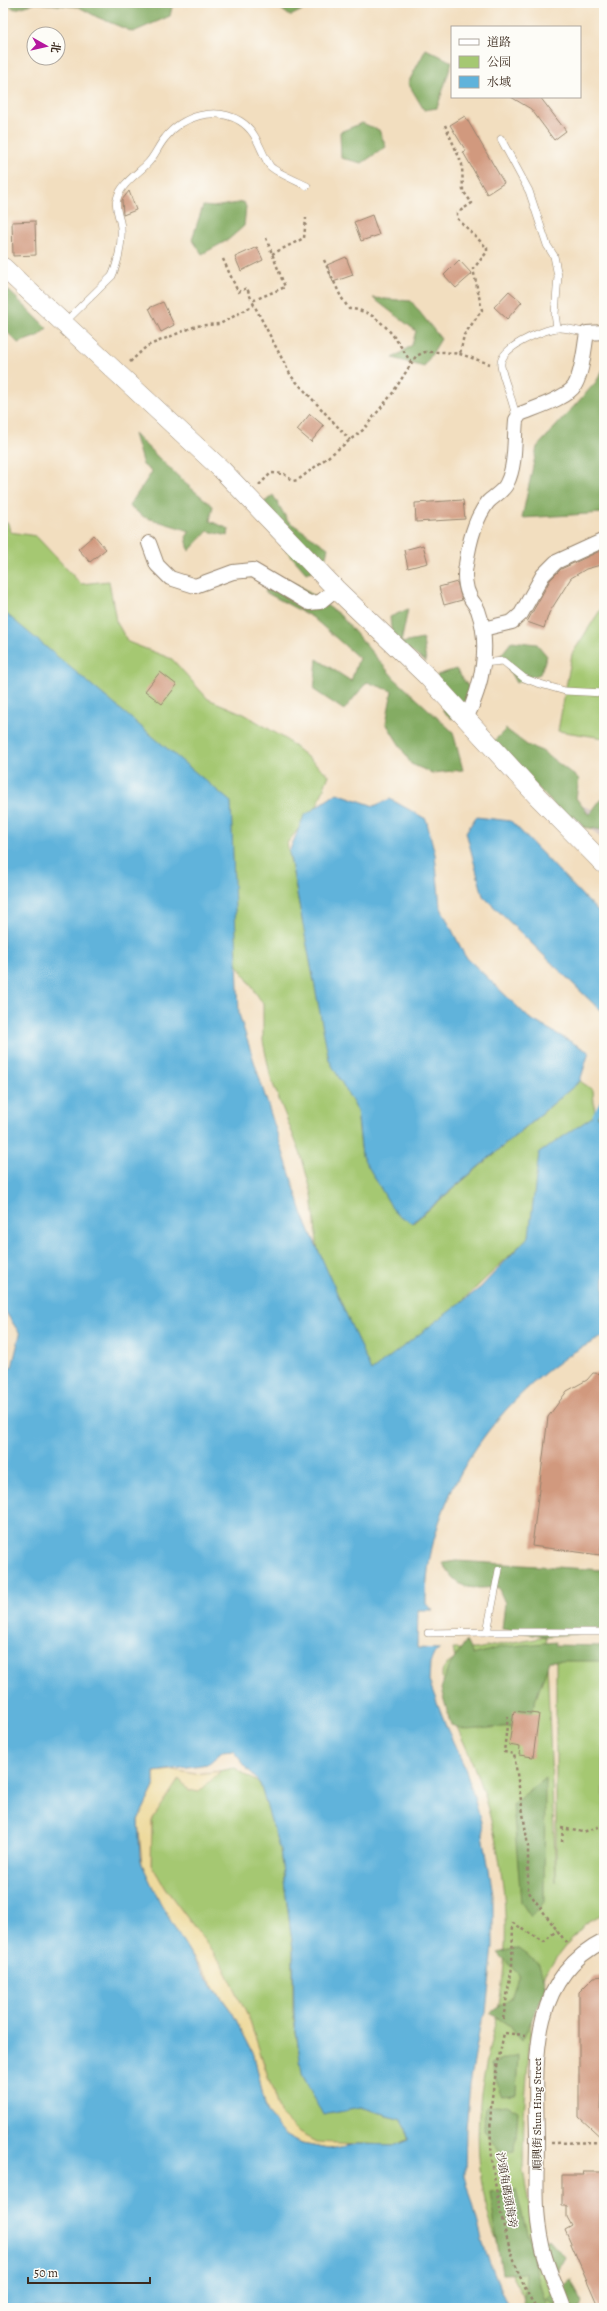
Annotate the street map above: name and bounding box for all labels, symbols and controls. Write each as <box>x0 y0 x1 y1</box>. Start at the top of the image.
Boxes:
north arrow <box>26 26 66 66</box>
legend <box>451 26 581 98</box>
text: 道路 <box>487 34 511 50</box>
text: 北 <box>47 41 64 54</box>
text: 公园 <box>487 54 511 70</box>
text: 水域 <box>487 74 511 90</box>
street label: 順興街 Shun Hing Street <box>530 2057 545 2170</box>
street label: 沙頭角碼頭海旁 <box>492 2151 521 2229</box>
scale bar <box>28 2259 150 2285</box>
text: 50 m <box>34 2265 58 2281</box>

